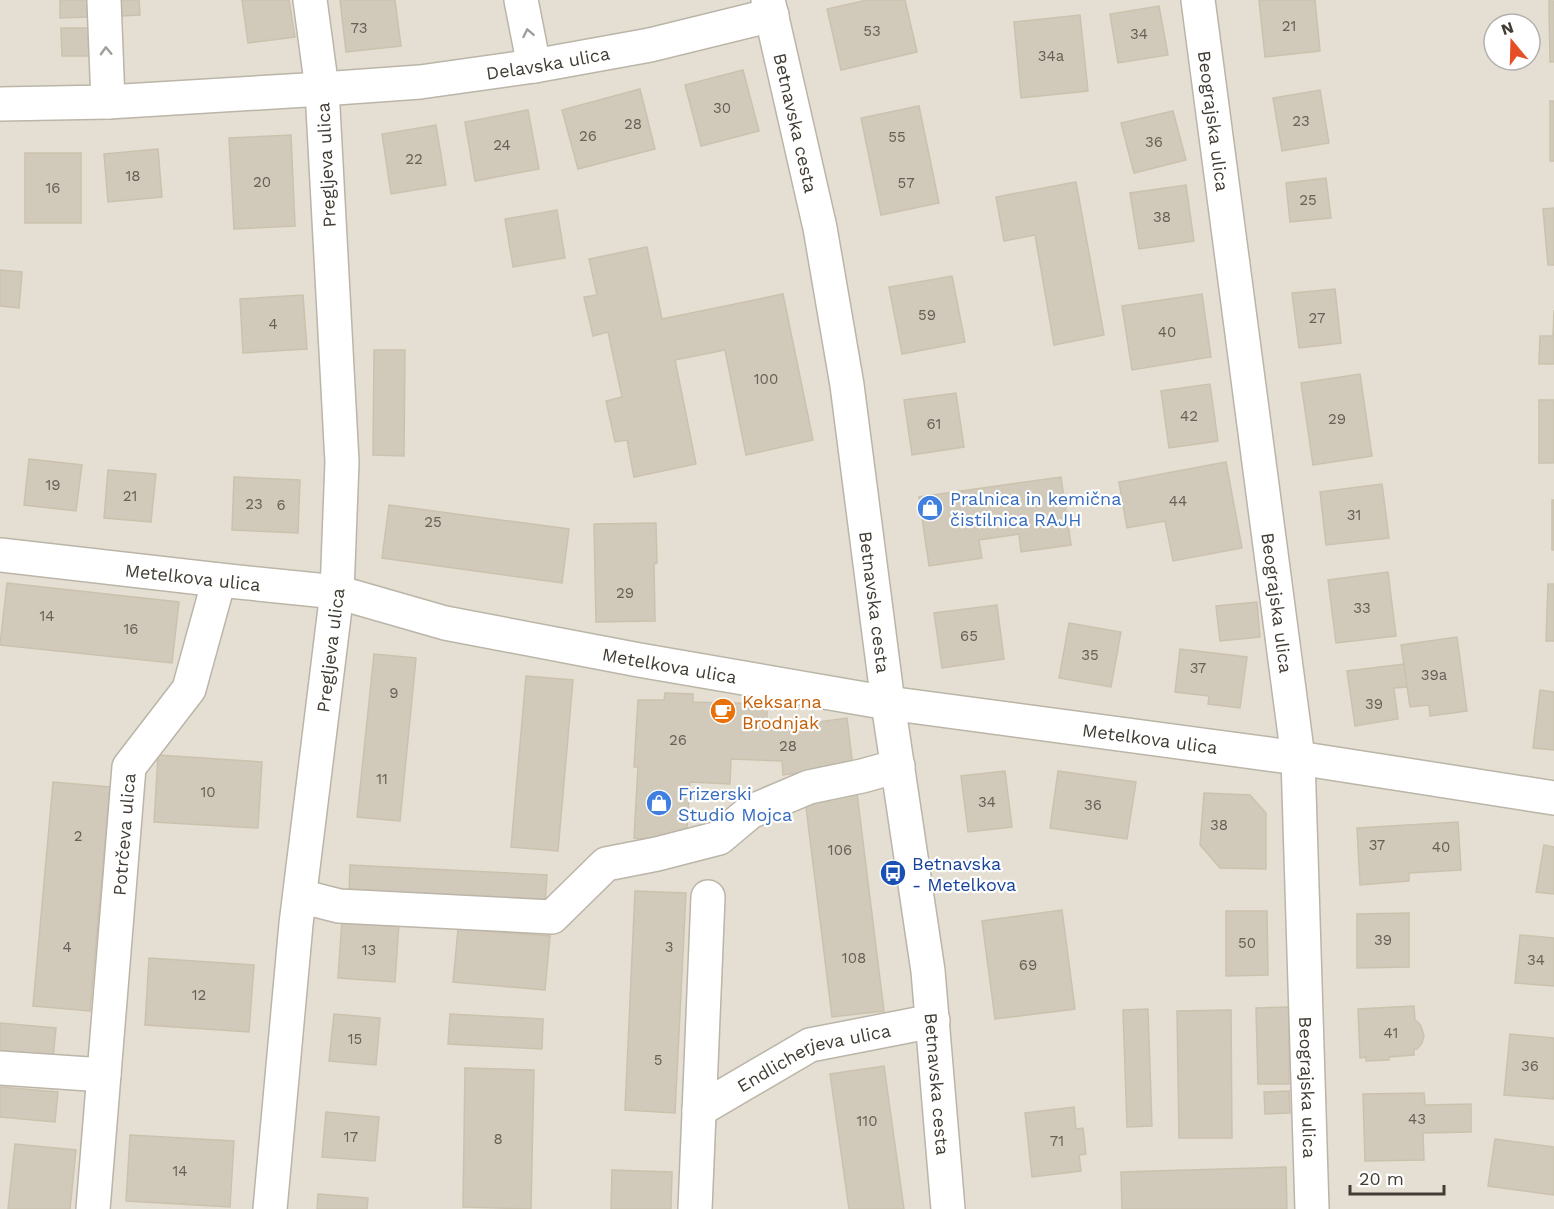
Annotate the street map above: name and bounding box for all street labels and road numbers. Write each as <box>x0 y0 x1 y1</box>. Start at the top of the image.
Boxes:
street label: Delavska ulica <box>485 42 611 83</box>
street label: Beograjska ulica <box>1194 49 1234 193</box>
street label: Betnavska cesta <box>770 51 822 195</box>
street label: Pregljeva ulica <box>312 102 340 228</box>
street label: Betnavska cesta <box>855 530 895 674</box>
street label: Beograjska ulica <box>1258 531 1297 674</box>
street label: Metelkova ulica <box>124 559 262 595</box>
street label: Pregljeva ulica <box>312 587 348 714</box>
street label: Metelkova ulica <box>601 643 739 687</box>
street label: Metelkova ulica <box>1081 719 1219 758</box>
street label: Potrčeva ulica <box>108 772 139 896</box>
street label: Betnavska cesta <box>921 1012 954 1156</box>
street label: Beograjska ulica <box>1296 1016 1321 1158</box>
street label: Endlicherjeva ulica <box>733 1019 892 1096</box>

